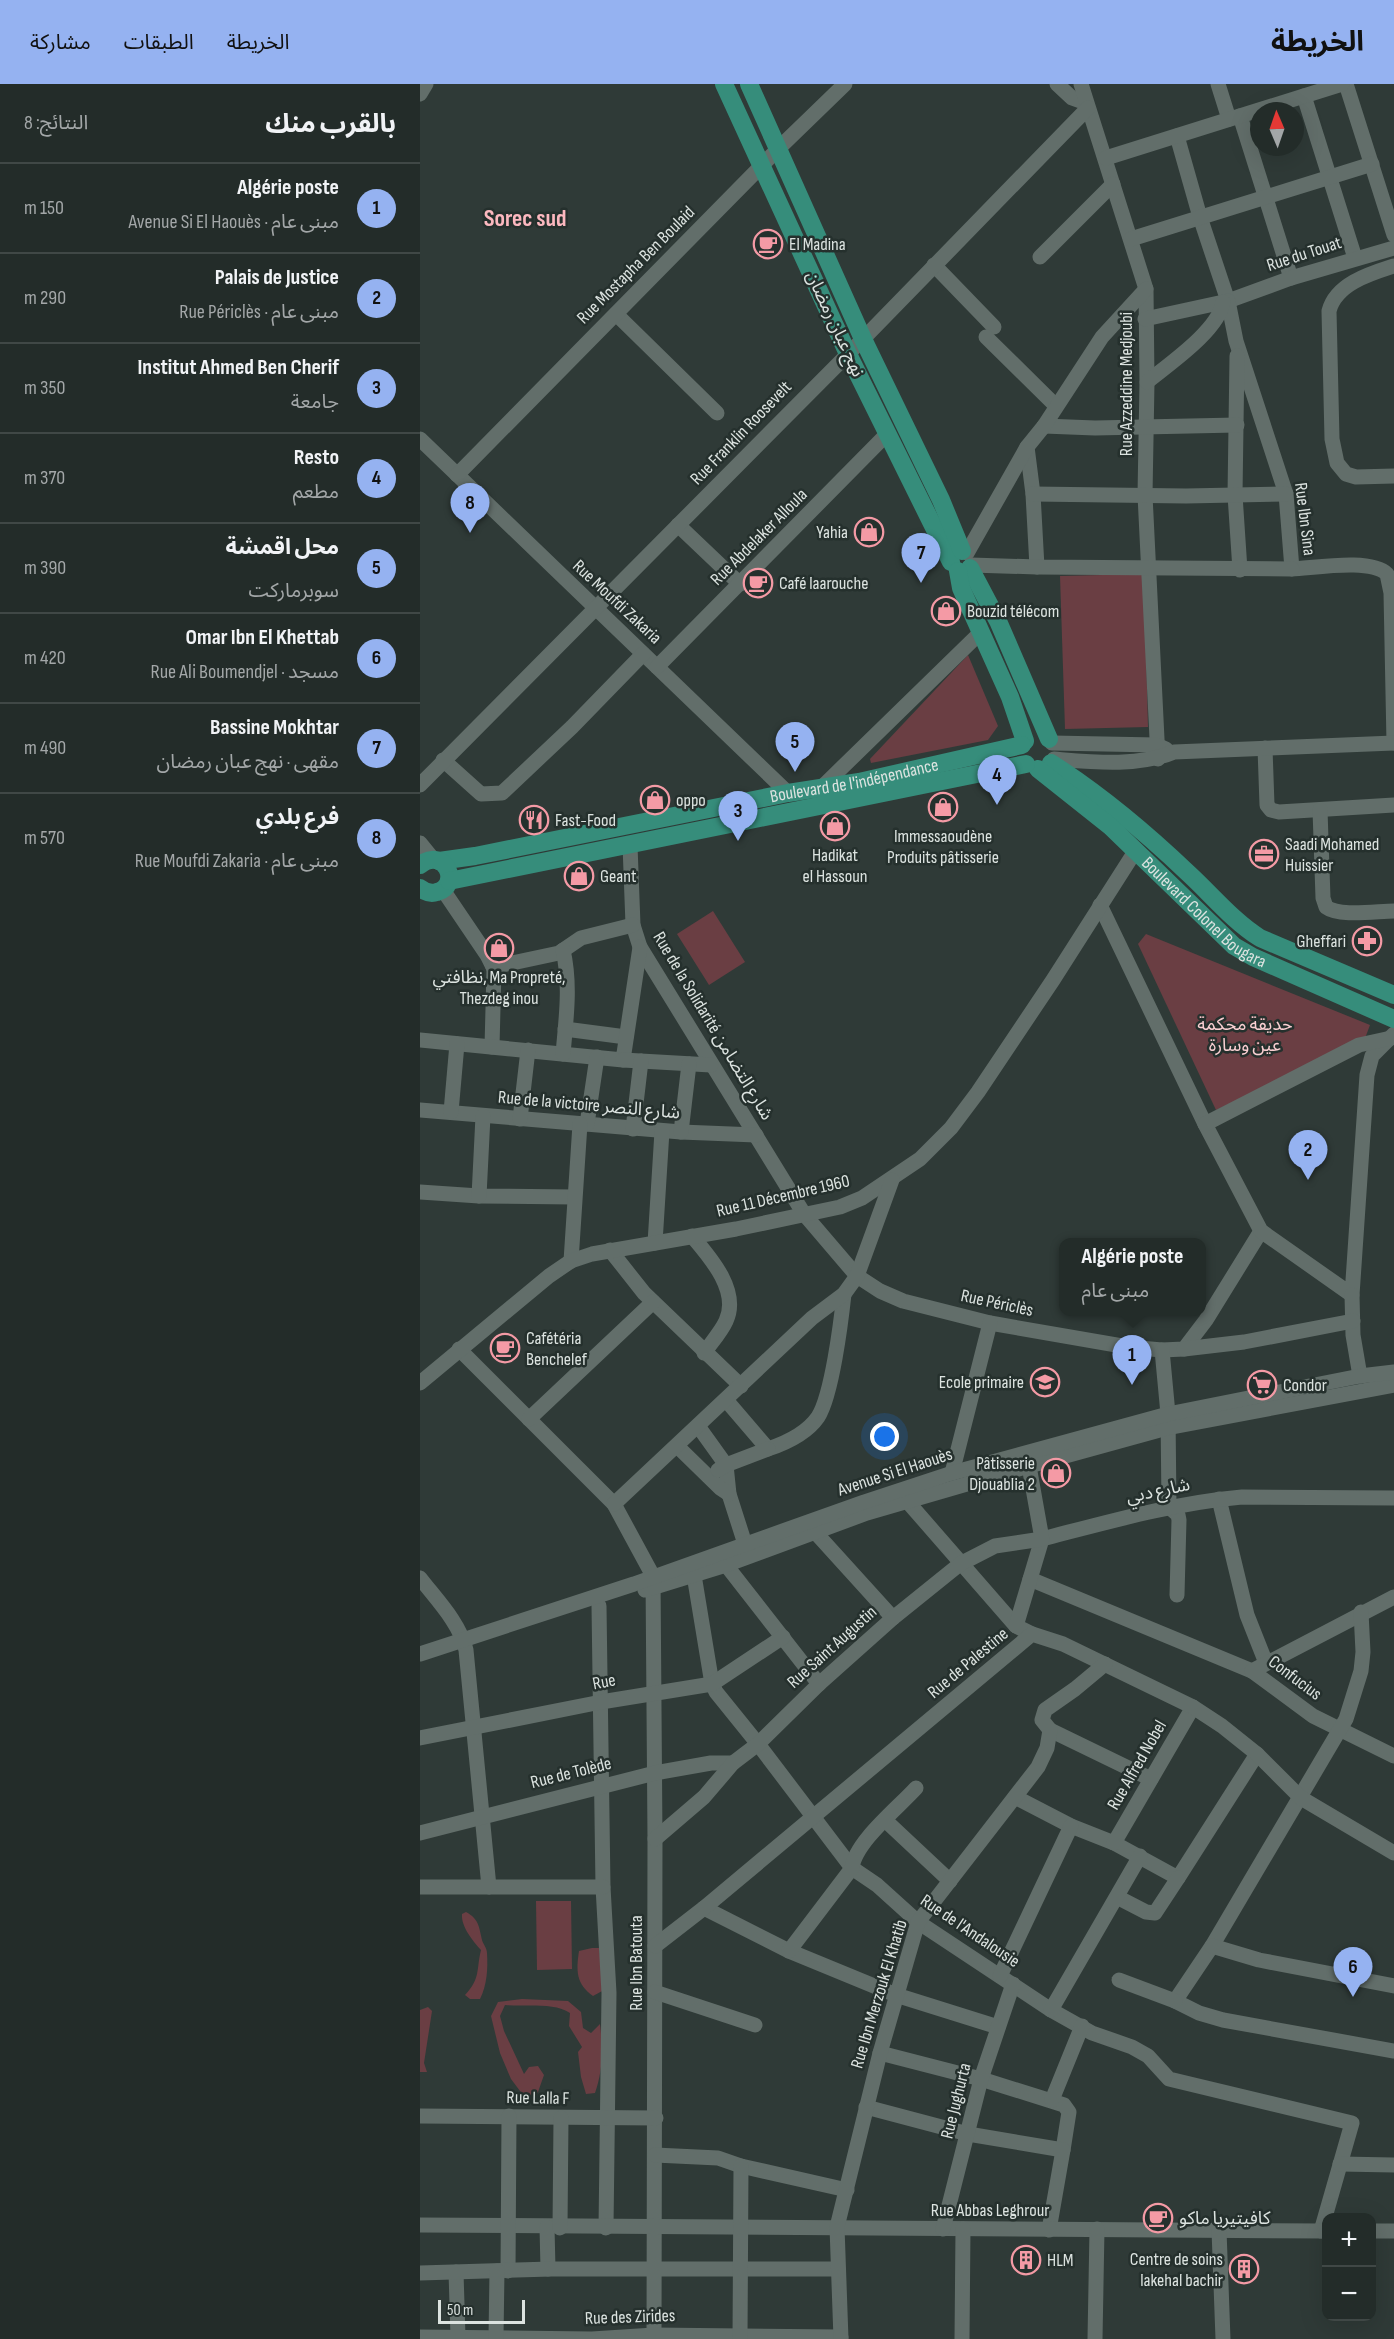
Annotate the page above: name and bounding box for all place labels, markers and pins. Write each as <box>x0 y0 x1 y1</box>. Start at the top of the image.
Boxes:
cafe icon: El Madina <box>752 228 784 260</box>
place label: El Madina <box>789 234 846 255</box>
pin: 8 <box>451 484 490 533</box>
shop icon: Yahia <box>853 516 885 548</box>
place label: Yahia <box>816 522 848 543</box>
pin: 7 <box>902 534 940 583</box>
cafe icon: Café laarouche <box>742 567 774 599</box>
place label: Café laarouche <box>779 573 868 594</box>
shop icon: Bouzid télécom <box>930 595 962 627</box>
place label: Bouzid télécom <box>967 601 1059 622</box>
pin: 5 <box>776 722 814 772</box>
pin: 4 <box>978 756 1016 805</box>
shop icon: oppo <box>639 784 671 816</box>
place label: oppo <box>676 790 706 811</box>
shop icon: Immessaoudène Produits pâtisserie <box>927 791 959 823</box>
pin: 3 <box>718 792 758 841</box>
restaurant icon: Fast-Food <box>518 804 550 836</box>
place label: Fast-Food <box>555 810 616 831</box>
shop icon: Hadikat el Hassoun <box>819 810 851 842</box>
place label: Immessaoudène Produits pâtisserie <box>887 826 999 868</box>
place label: Saadi Mohamed Huissier <box>1285 834 1379 876</box>
office icon: Saadi Mohamed Huissier <box>1248 838 1280 870</box>
place label: Hadikat el Hassoun <box>803 845 867 887</box>
shop icon: Geant <box>563 860 595 892</box>
place label: Geant <box>600 866 637 887</box>
pharmacy icon: Gheffari <box>1351 925 1383 957</box>
place label: Gheffari <box>1296 931 1346 952</box>
shop icon: نظافتي, Ma Propreté, Thezdeg inou <box>483 932 515 964</box>
place label: نظافتي, Ma Propreté, Thezdeg inou <box>432 967 566 1009</box>
pin: 2 <box>1288 1130 1328 1180</box>
place label: Cafétéria Benchelef <box>526 1328 588 1370</box>
cafe icon: Cafétéria Benchelef <box>489 1332 521 1364</box>
pin: 1 <box>1112 1336 1152 1385</box>
school or university icon: Ecole primaire <box>1029 1366 1061 1398</box>
supermarket icon: Condor <box>1246 1369 1278 1401</box>
place label: Ecole primaire <box>939 1372 1024 1393</box>
place label: Condor <box>1283 1375 1327 1396</box>
place label: Pâtisserie Djouablia 2 <box>969 1453 1035 1495</box>
shop icon: Pâtisserie Djouablia 2 <box>1040 1457 1072 1489</box>
pin: 6 <box>1334 1948 1372 1997</box>
cafe icon: كافيتيريا ماكو <box>1142 2202 1174 2234</box>
place label: كافيتيريا ماكو <box>1179 2208 1271 2229</box>
building icon: HLM <box>1010 2244 1042 2276</box>
place label: Centre de soins lakehal bachir <box>1130 2249 1223 2291</box>
place label: HLM <box>1047 2250 1074 2271</box>
building icon: Centre de soins lakehal bachir <box>1228 2253 1260 2285</box>

